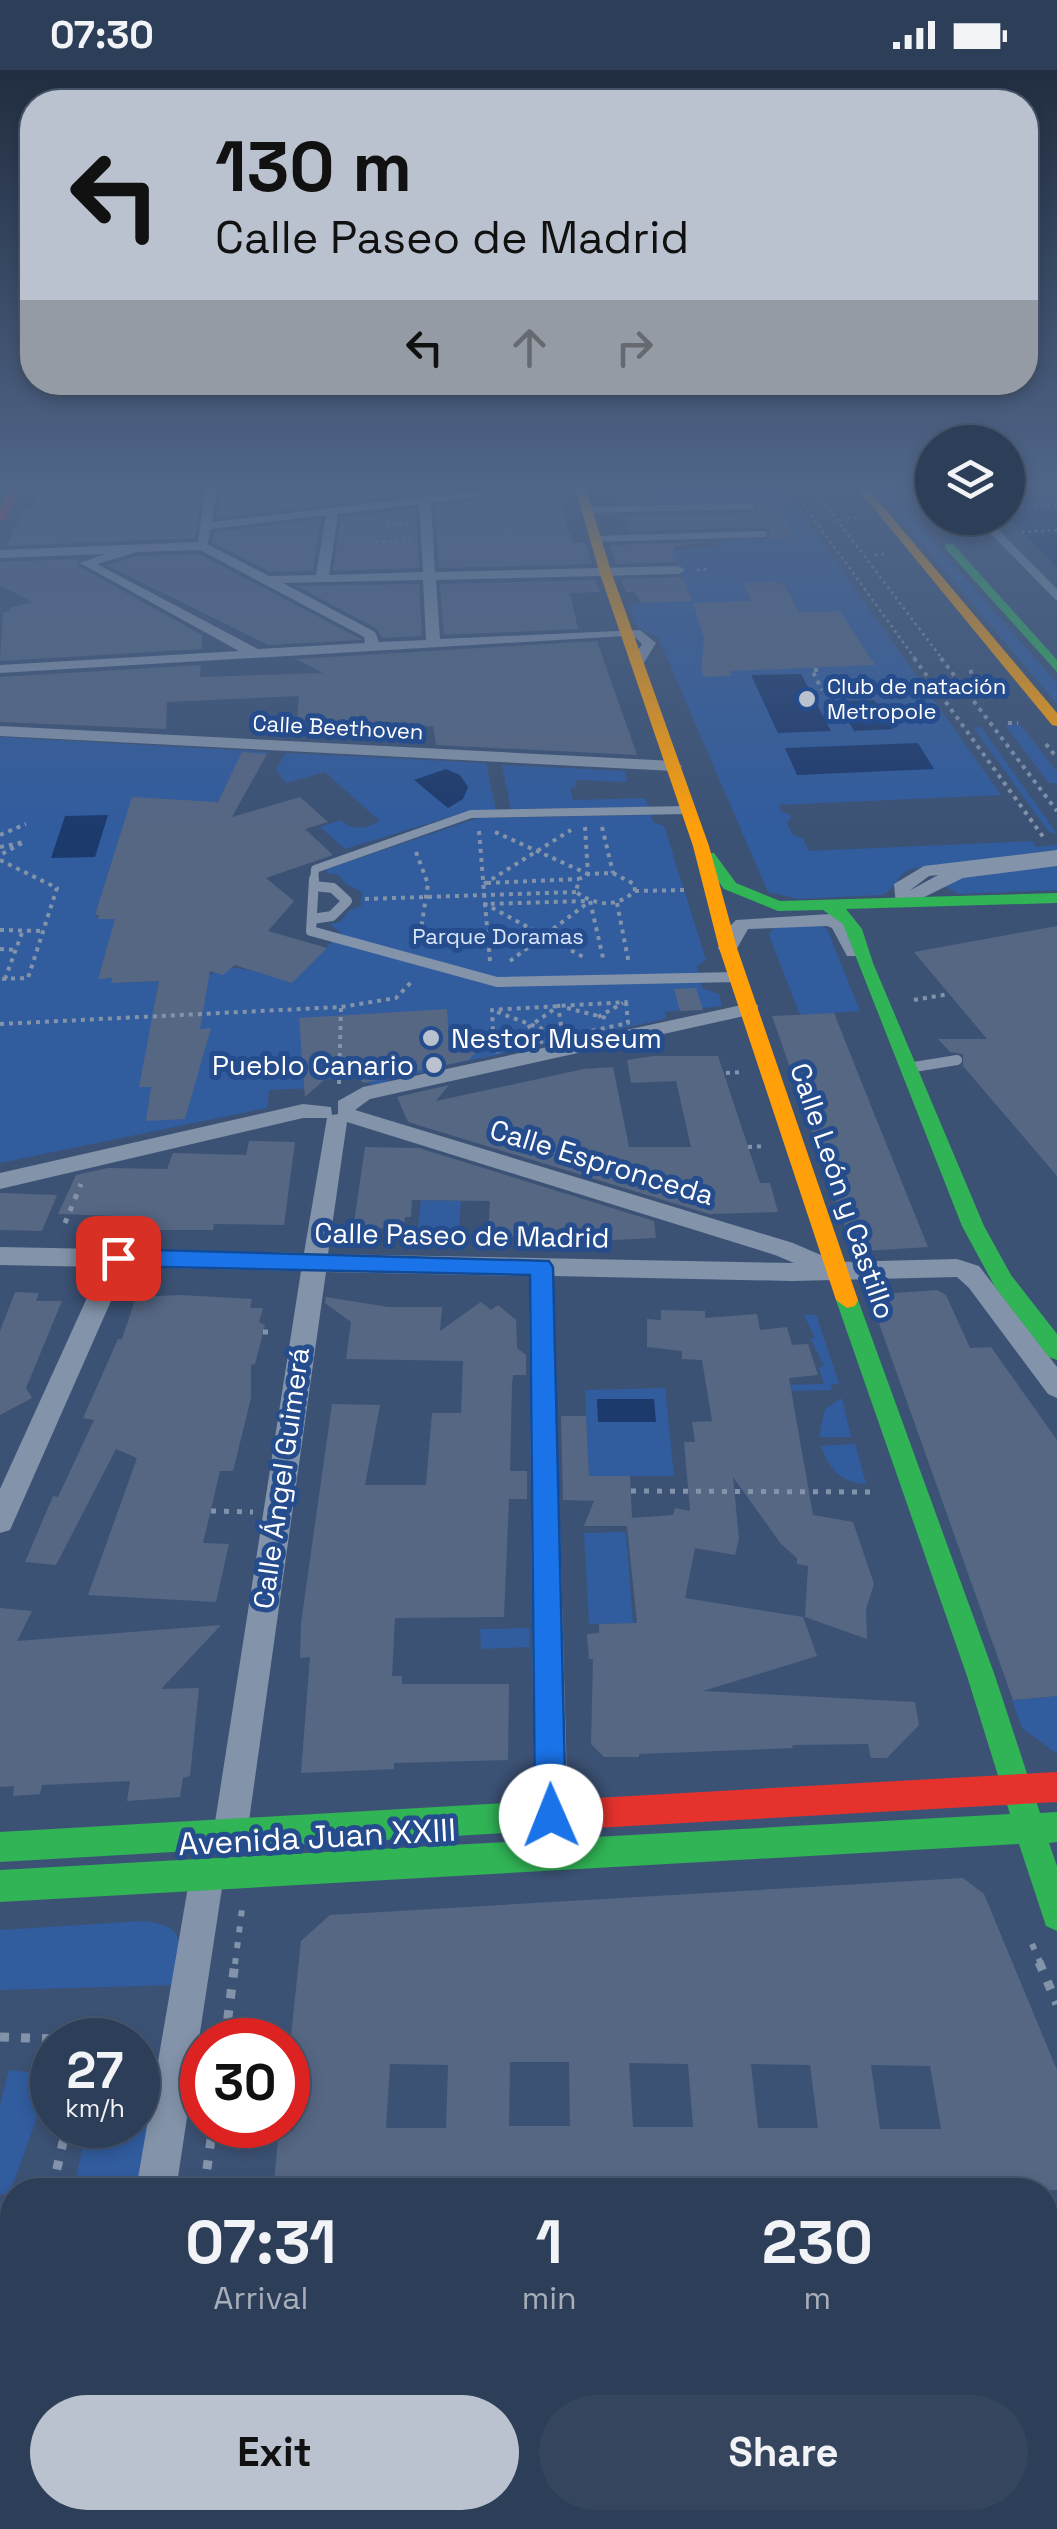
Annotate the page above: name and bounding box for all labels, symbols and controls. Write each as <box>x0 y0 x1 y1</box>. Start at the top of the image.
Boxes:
text: 07:30 <box>50 11 154 59</box>
text: 130 m <box>215 122 412 211</box>
icon: left <box>50 130 180 260</box>
text: Calle Paseo de Madrid <box>215 209 689 266</box>
icon: left <box>397 320 452 375</box>
icon: ahead <box>502 320 557 375</box>
icon: right <box>607 320 662 375</box>
map controls <box>915 425 1025 535</box>
button: layers <box>915 425 1025 535</box>
place label: Club de natación Metropole <box>827 672 1006 725</box>
marker: Club de natación Metropole <box>796 688 818 710</box>
street label: Calle Beethoven <box>252 709 424 745</box>
park label: Parque Doramas <box>412 922 584 950</box>
place label: Nestor Museum <box>451 1020 662 1056</box>
marker: Nestor Museum <box>420 1027 442 1049</box>
place label: Pueblo Canario <box>212 1047 414 1083</box>
marker: Pueblo Canario <box>423 1054 445 1076</box>
street label: Calle León y Castillo <box>782 1058 904 1324</box>
street label: Calle Espronceda <box>486 1111 718 1213</box>
street label: Calle Paseo de Madrid <box>314 1214 610 1256</box>
pin <box>76 1216 161 1301</box>
icon: arrive <box>91 1231 146 1286</box>
street label: Calle Ángel Guimerá <box>245 1345 317 1611</box>
position arrow <box>499 1764 603 1868</box>
street label: Avenida Juan XXIII <box>177 1810 457 1864</box>
speed limit sign: 30 <box>180 2018 310 2148</box>
text: 27 <box>67 2039 123 2103</box>
text: km/h <box>65 2092 125 2124</box>
text: 07:31 <box>185 2204 337 2281</box>
text: 1 <box>536 2204 563 2281</box>
text: 230 <box>762 2204 873 2281</box>
text: Arrival <box>213 2278 308 2318</box>
text: min <box>522 2278 577 2318</box>
text: m <box>804 2278 831 2318</box>
button: Exit <box>30 2395 519 2510</box>
button: Share <box>539 2395 1028 2510</box>

